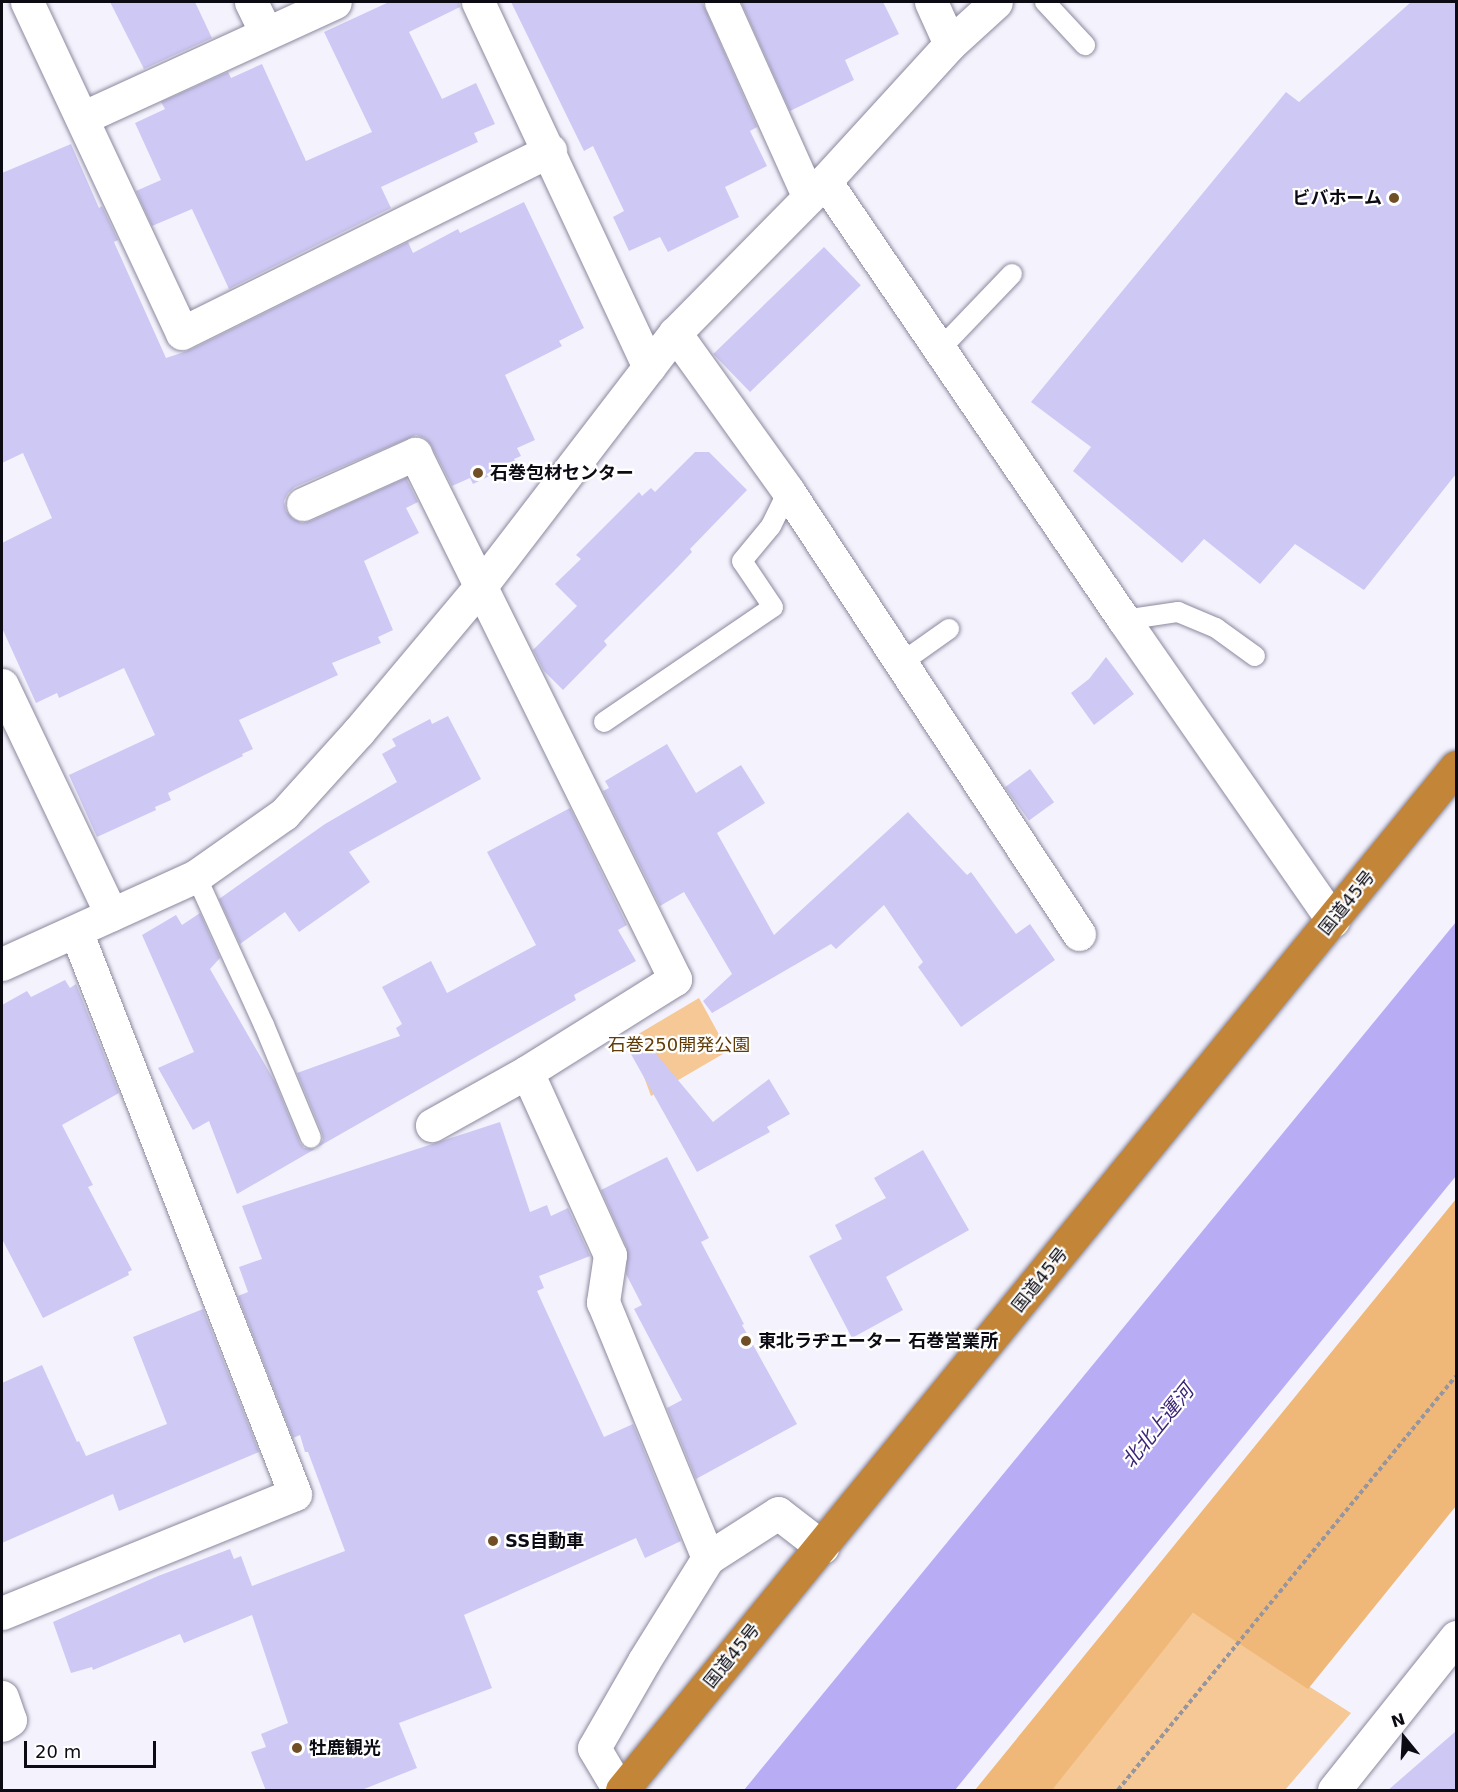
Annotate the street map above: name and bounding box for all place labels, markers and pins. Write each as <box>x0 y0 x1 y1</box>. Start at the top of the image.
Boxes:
place label: ビバホーム <box>1292 187 1382 209</box>
marker: ビバホーム <box>1387 191 1401 205</box>
place label: 石巻包材センター <box>490 462 634 484</box>
marker: 石巻包材センター <box>471 466 485 480</box>
place label: 東北ラヂエーター 石巻営業所 <box>758 1330 998 1352</box>
marker: 東北ラヂエーター 石巻営業所 <box>739 1334 753 1348</box>
place label: SS自動車 <box>505 1530 584 1552</box>
marker: SS自動車 <box>486 1534 500 1548</box>
place label: 牡鹿観光 <box>309 1737 381 1759</box>
marker: 牡鹿観光 <box>290 1741 304 1755</box>

